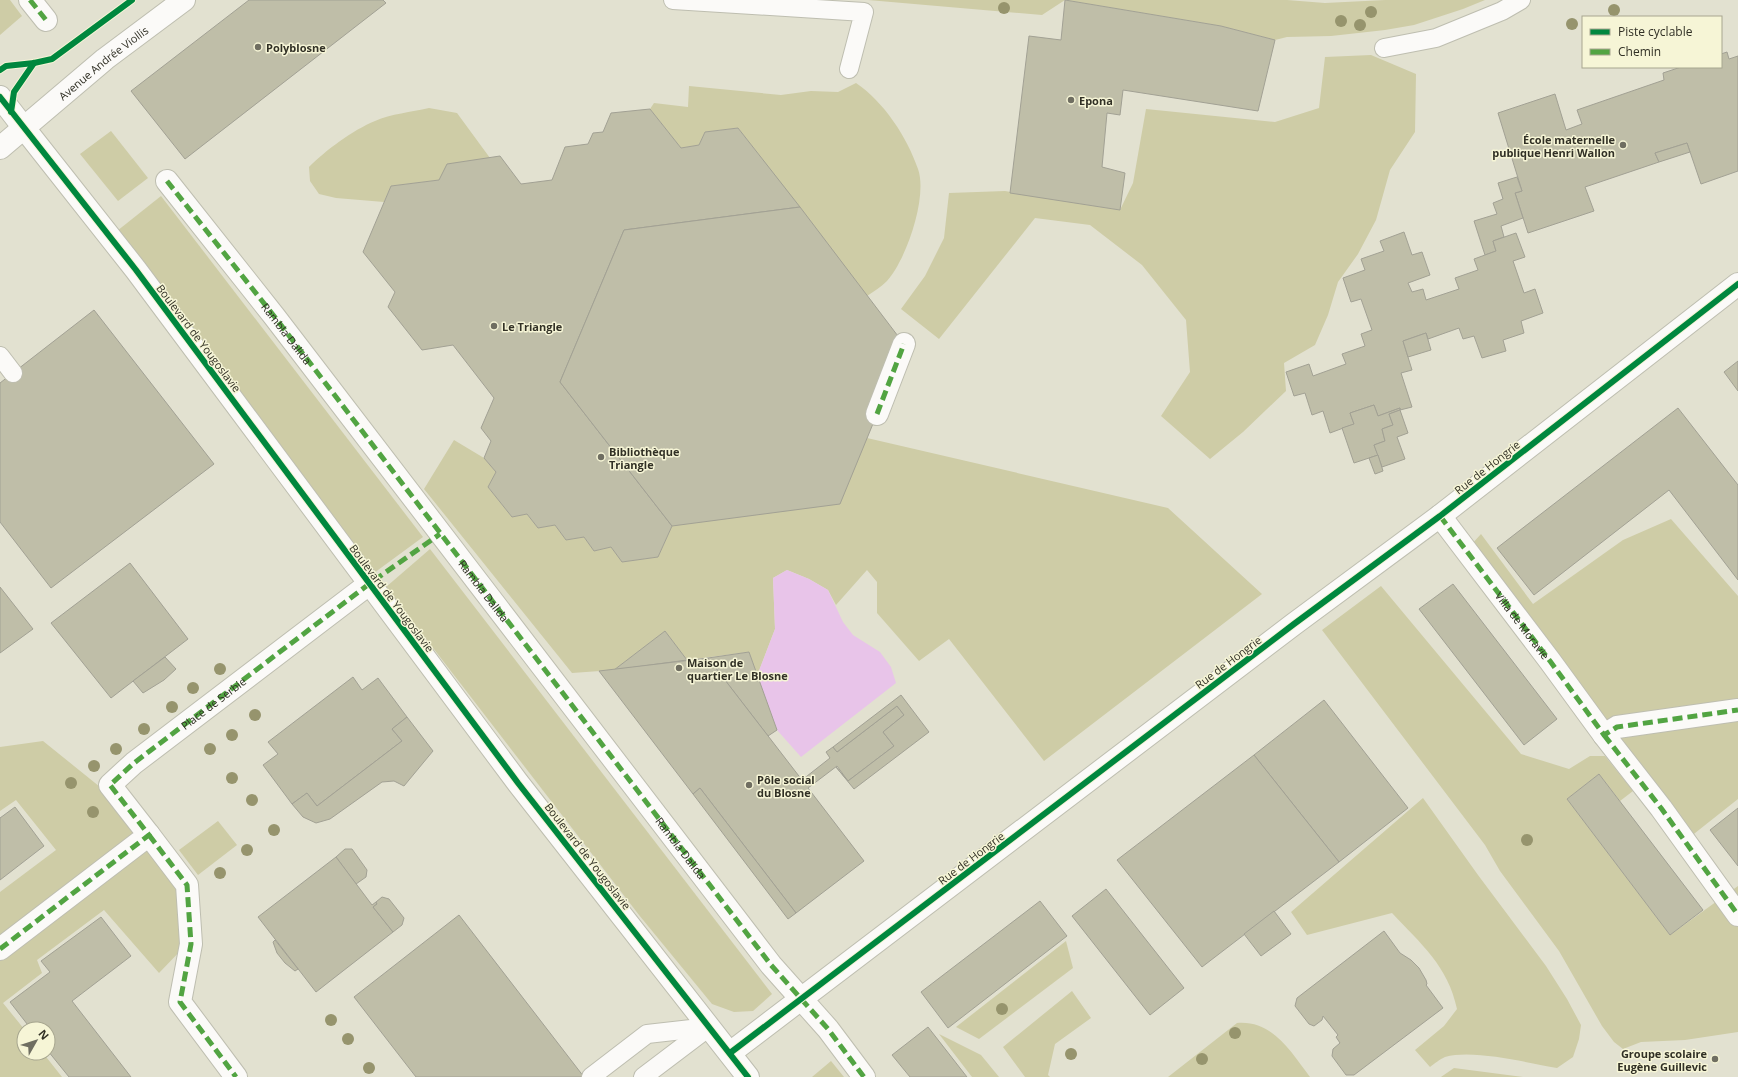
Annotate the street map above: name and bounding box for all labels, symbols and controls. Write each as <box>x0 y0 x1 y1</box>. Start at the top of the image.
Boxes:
legend <box>1582 16 1722 68</box>
street label: Avenue Andrée Viollis <box>55 22 151 103</box>
text: Piste cyclable <box>1618 23 1693 40</box>
place label: Polyblosne <box>266 40 326 55</box>
marker: Polyblosne <box>253 42 263 52</box>
text: Chemin <box>1618 43 1661 60</box>
place label: Epona <box>1079 93 1113 108</box>
marker: Epona <box>1066 95 1076 105</box>
place label: École maternelle publique Henri Wallon <box>1492 132 1615 160</box>
marker: École maternelle publique Henri Wallon <box>1618 140 1628 150</box>
street label: Boulevard de Yougoslavie <box>153 281 245 395</box>
street label: Rambla Dalida <box>259 299 316 367</box>
place label: Le Triangle <box>502 319 563 334</box>
marker: Le Triangle <box>489 321 499 331</box>
street label: Rue de Hongrie <box>1451 437 1523 497</box>
place label: Bibliothèque Triangle <box>609 444 680 472</box>
marker: Bibliothèque Triangle <box>596 452 606 462</box>
street label: Boulevard de Yougoslavie <box>346 541 438 655</box>
street label: Rambla Dalida <box>456 557 513 624</box>
street label: Villa de Moravie <box>1492 588 1553 662</box>
street label: Rue de Hongrie <box>1192 632 1264 692</box>
place label: Maison de quartier Le Blosne <box>687 655 788 683</box>
marker: Maison de quartier Le Blosne <box>674 663 684 673</box>
street label: Place de Serbie <box>177 673 249 732</box>
place label: Pôle social du Blosne <box>757 772 815 800</box>
marker: Pôle social du Blosne <box>744 780 754 790</box>
street label: Boulevard de Yougoslavie <box>542 800 634 912</box>
street label: Rambla Dalida <box>653 814 710 882</box>
street label: Rue de Hongrie <box>935 828 1007 888</box>
north arrow <box>16 1021 56 1061</box>
text: N <box>36 1026 53 1043</box>
place label: Groupe scolaire Eugène Guillevic <box>1617 1046 1707 1074</box>
marker: Groupe scolaire Eugène Guillevic <box>1710 1054 1720 1064</box>

